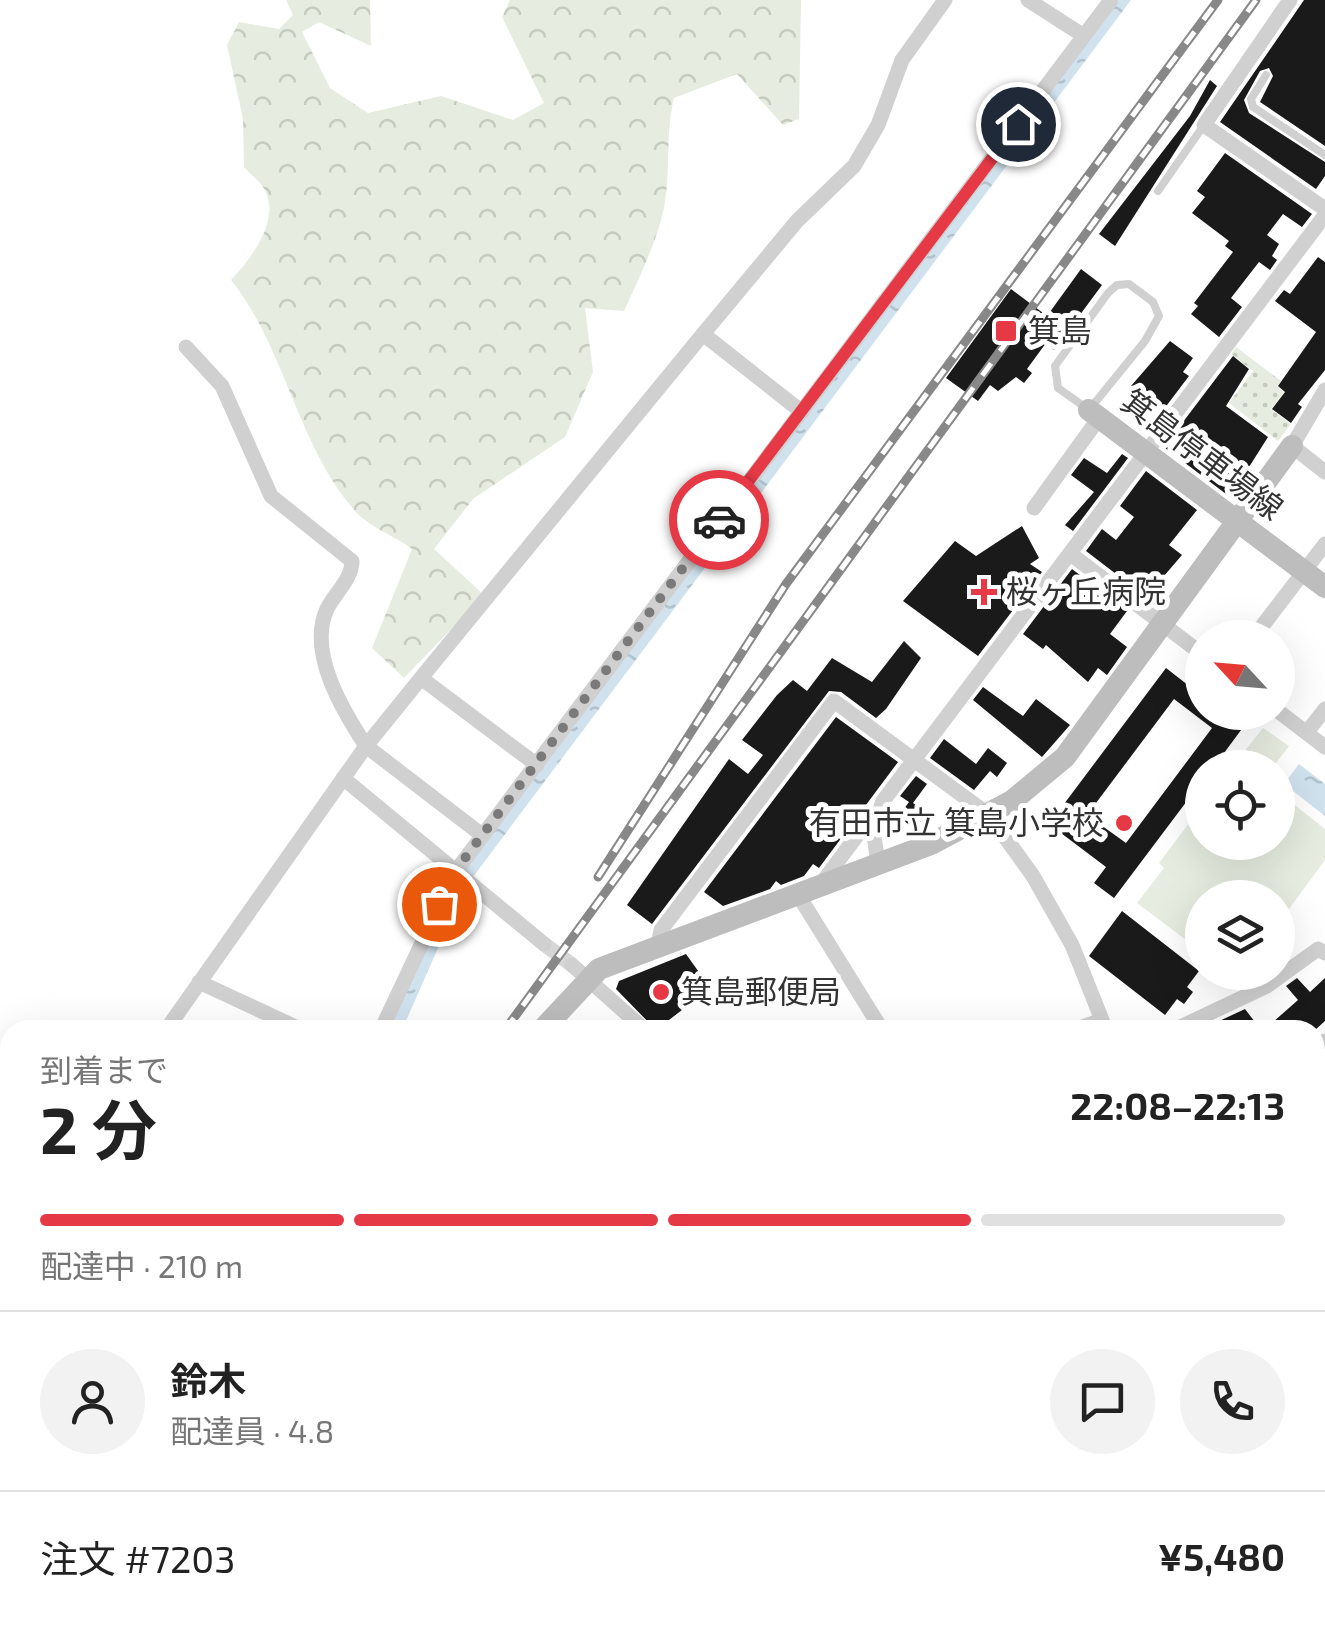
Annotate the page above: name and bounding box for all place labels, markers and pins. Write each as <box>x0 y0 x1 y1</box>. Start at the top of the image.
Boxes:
pin <box>976 82 1061 167</box>
place label: 箕島 <box>1028 310 1092 348</box>
marker: 箕島 <box>993 318 1019 344</box>
place label: 桜ヶ丘病院 <box>1006 571 1166 609</box>
marker: 桜ヶ丘病院 <box>971 579 997 605</box>
place label: 有田市立 箕島小学校 <box>809 802 1104 840</box>
marker: 有田市立 箕島小学校 <box>1113 812 1135 834</box>
pin <box>397 862 482 947</box>
place label: 箕島郵便局 <box>681 971 841 1009</box>
marker: 箕島郵便局 <box>650 981 672 1003</box>

